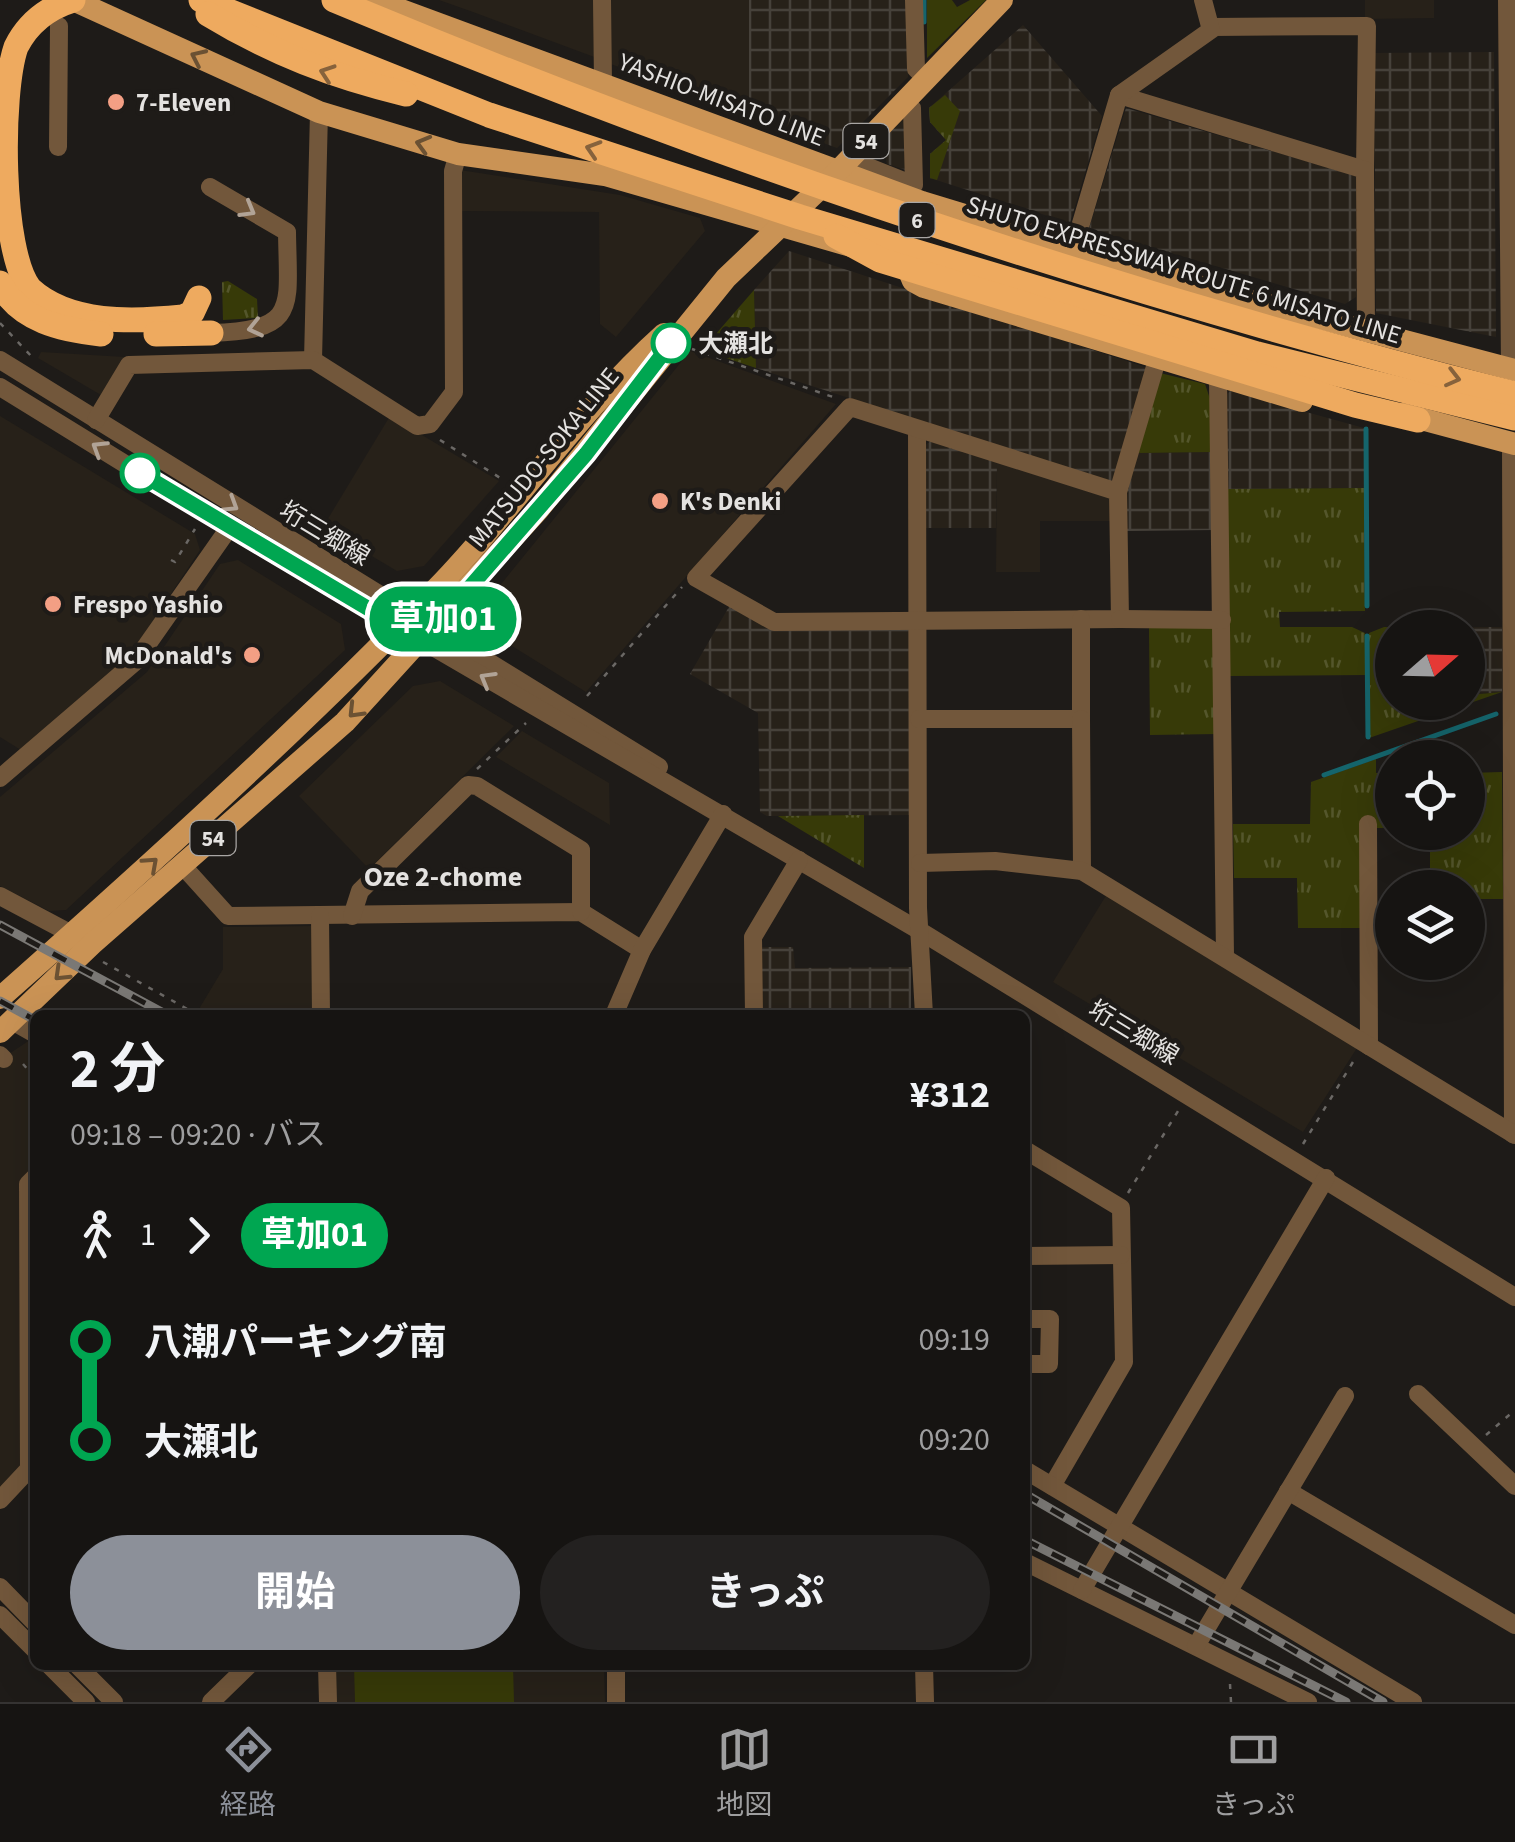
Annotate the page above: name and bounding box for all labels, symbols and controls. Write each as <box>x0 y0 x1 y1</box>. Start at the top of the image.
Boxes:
street label: YASHIO-MISATO LINE <box>612 44 830 156</box>
one-way arrow <box>190 49 208 69</box>
one-way arrow <box>319 64 336 85</box>
place label: 7-Eleven <box>136 85 231 121</box>
marker: 7-Eleven <box>105 91 127 113</box>
road number: 54 <box>844 124 888 158</box>
one-way arrow <box>415 135 432 156</box>
one-way arrow <box>585 140 602 161</box>
street label: SHUTO EXPRESSWAY ROUTE 6 MISATO LINE <box>962 187 1405 353</box>
one-way arrow <box>238 197 256 217</box>
road number: 6 <box>900 203 934 237</box>
one-way arrow <box>247 316 264 337</box>
marker: 大瀬北 <box>652 324 690 362</box>
place label: 大瀬北 <box>698 326 773 362</box>
street label: MATSUDO-SOKA LINE <box>460 360 628 555</box>
one-way arrow <box>1444 366 1461 387</box>
one-way arrow <box>92 441 110 460</box>
unlabelled marker <box>121 454 159 492</box>
place label: K's Denki <box>680 484 781 520</box>
marker: K's Denki <box>649 490 671 512</box>
one-way arrow <box>220 493 238 512</box>
street label: 垳三郷線 <box>272 493 377 575</box>
line badge: 草加01 <box>373 586 513 652</box>
place label: Frespo Yashio <box>73 587 223 623</box>
marker: Frespo Yashio <box>42 593 64 615</box>
text: 草加01 <box>390 594 496 644</box>
north arrow <box>1375 610 1485 720</box>
map controls <box>1375 610 1485 980</box>
place label: McDonald's <box>104 638 232 674</box>
marker: McDonald's <box>241 644 263 666</box>
one-way arrow <box>480 671 498 691</box>
one-way arrow <box>349 700 367 718</box>
button: locate <box>1375 740 1485 850</box>
road number: 54 <box>190 821 236 855</box>
one-way arrow <box>139 857 158 875</box>
district label: Oze 2-chome <box>364 857 522 897</box>
button: layers <box>1375 870 1485 980</box>
one-way arrow <box>54 962 72 980</box>
street label: 垳三郷線 <box>1081 992 1186 1074</box>
text: 2 分 <box>70 1031 165 1109</box>
text: ¥312 <box>910 1068 990 1122</box>
text: 09:18 – 09:20 · バス <box>70 1112 326 1158</box>
icon: walk <box>70 1208 125 1263</box>
icon: forward <box>171 1208 226 1263</box>
text: 草加01 <box>261 1210 368 1260</box>
text: 1 <box>140 1212 156 1258</box>
text: 八潮パーキング南 <box>144 1316 447 1370</box>
text: 09:19 <box>918 1317 990 1363</box>
text: 大瀬北 <box>144 1416 258 1470</box>
text: 09:20 <box>918 1417 990 1463</box>
button: 開始 <box>70 1535 520 1650</box>
button: きっぷ <box>540 1535 990 1650</box>
tab: 経路 <box>220 1722 276 1825</box>
tab: 地図 <box>716 1722 772 1825</box>
tab: きっぷ <box>1212 1722 1295 1825</box>

